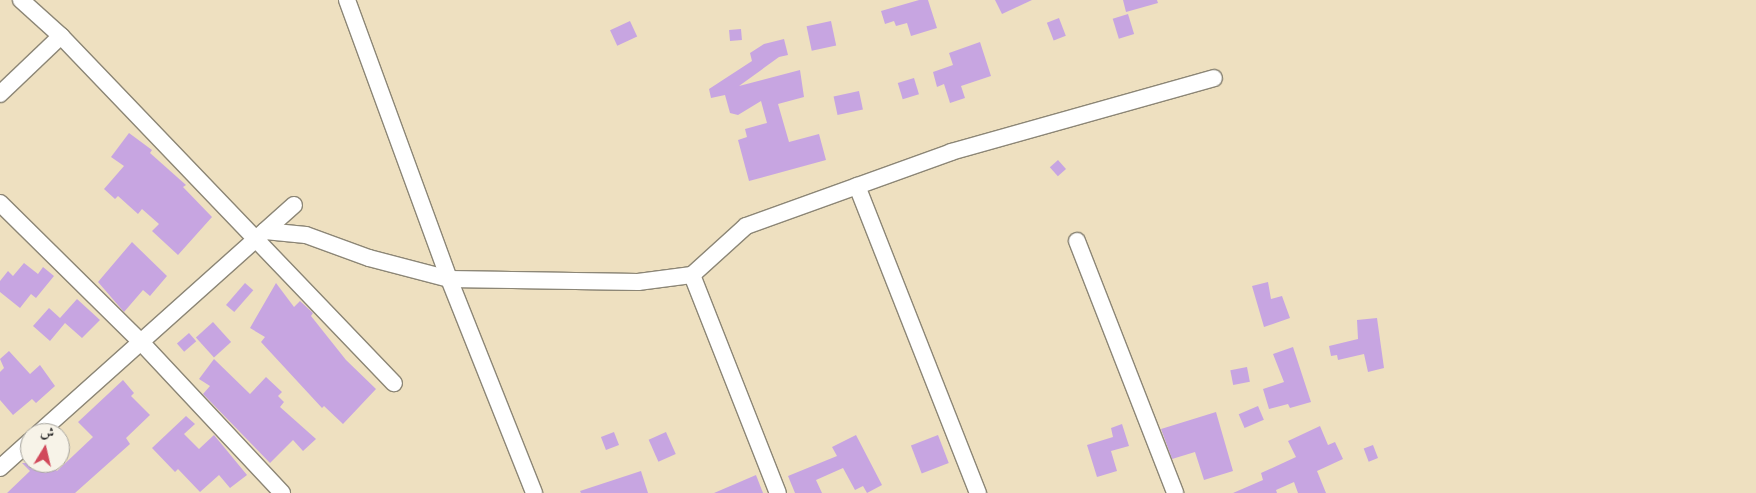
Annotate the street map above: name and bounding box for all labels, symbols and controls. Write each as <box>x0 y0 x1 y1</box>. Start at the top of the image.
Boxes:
north arrow <box>20 423 70 473</box>
text: ش <box>39 423 56 444</box>

